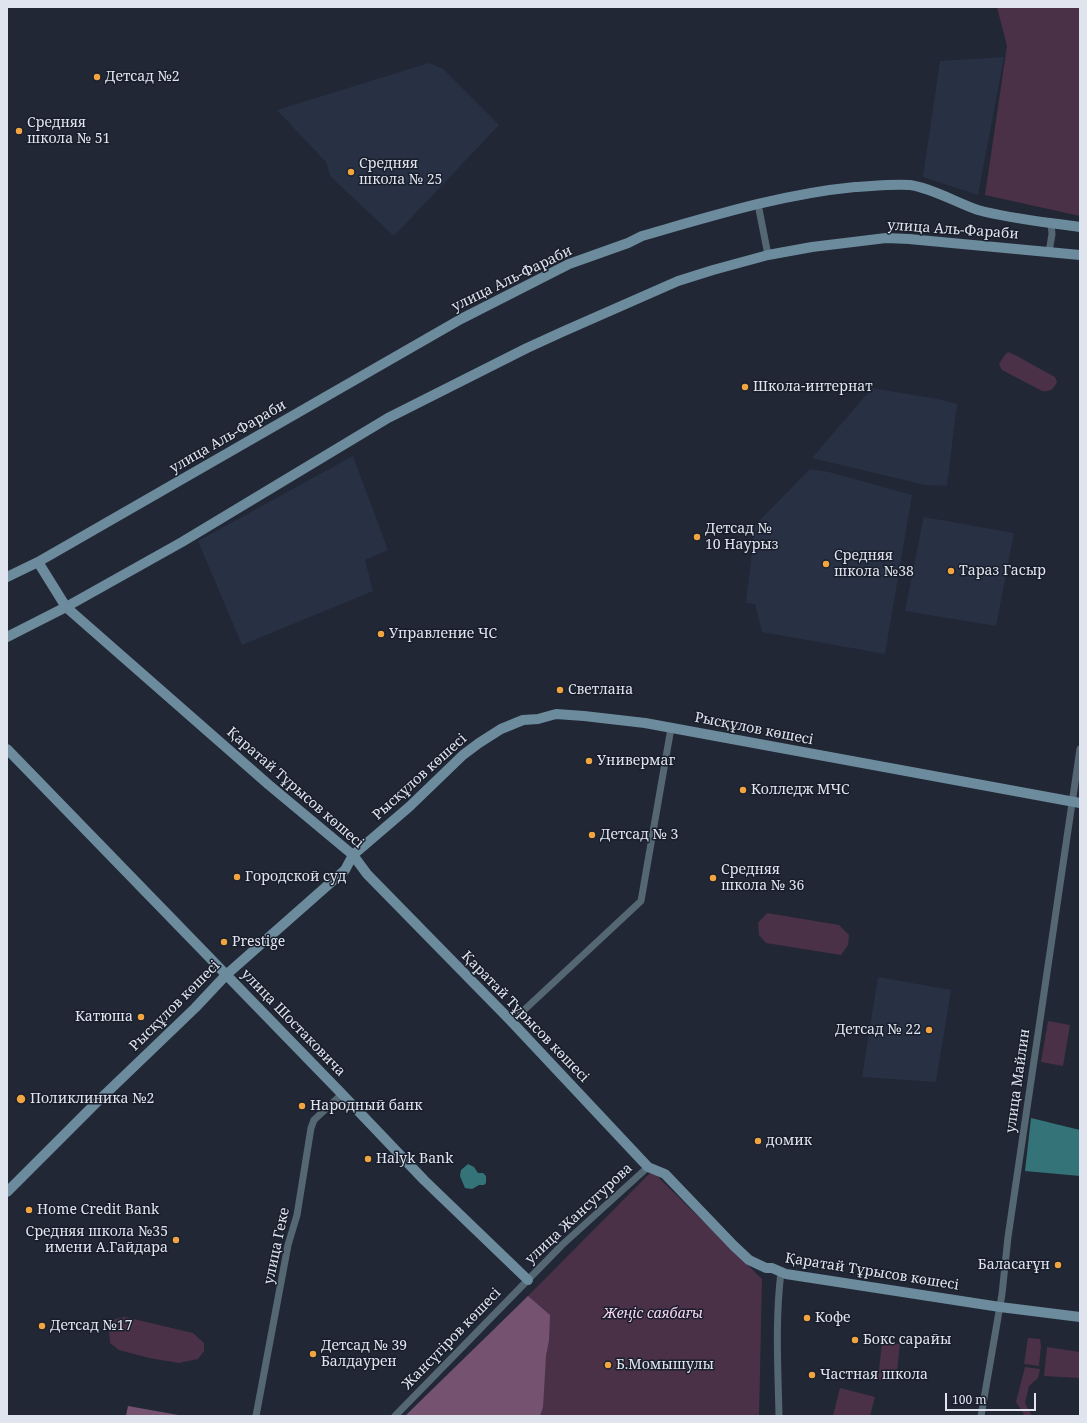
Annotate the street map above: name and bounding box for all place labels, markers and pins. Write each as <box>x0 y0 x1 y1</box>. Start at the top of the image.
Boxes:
place label: Детсад №2 <box>105 69 180 85</box>
marker: Детсад №2 <box>92 72 102 82</box>
place label: Средняя школа № 51 <box>27 115 110 148</box>
marker: Средняя школа № 51 <box>14 126 24 136</box>
place label: Средняя школа № 25 <box>359 156 442 188</box>
marker: Средняя школа № 25 <box>346 167 356 177</box>
place label: Школа-интернат <box>753 379 873 395</box>
marker: Школа-интернат <box>740 382 750 392</box>
place label: Детсад № 10 Наурыз <box>705 521 778 554</box>
marker: Детсад № 10 Наурыз <box>692 532 702 542</box>
place label: Средняя школа №38 <box>834 548 914 580</box>
marker: Средняя школа №38 <box>821 559 831 569</box>
place label: Тараз Гасыр <box>959 563 1046 579</box>
marker: Тараз Гасыр <box>946 566 956 576</box>
place label: Управление ЧС <box>389 626 497 642</box>
marker: Управление ЧС <box>376 629 386 639</box>
place label: Светлана <box>568 682 633 698</box>
marker: Светлана <box>555 685 565 695</box>
place label: Универмаг <box>597 753 675 769</box>
marker: Универмаг <box>584 756 594 766</box>
place label: Колледж МЧС <box>751 782 850 798</box>
marker: Колледж МЧС <box>738 785 748 795</box>
place label: Детсад № 3 <box>600 827 678 843</box>
marker: Детсад № 3 <box>587 830 597 840</box>
place label: Средняя школа № 36 <box>721 862 804 894</box>
place label: Городской суд <box>245 869 346 885</box>
marker: Городской суд <box>232 872 242 882</box>
marker: Средняя школа № 36 <box>708 873 718 883</box>
place label: Prestige <box>232 934 285 950</box>
marker: Prestige <box>219 937 229 947</box>
place label: Катюша <box>75 1009 133 1025</box>
marker: Катюша <box>136 1012 146 1022</box>
place label: Детсад № 22 <box>835 1022 921 1038</box>
marker: Детсад № 22 <box>924 1025 934 1035</box>
place label: Поликлиника №2 <box>30 1091 154 1107</box>
marker: Поликлиника №2 <box>15 1093 27 1105</box>
place label: Народный банк <box>310 1098 423 1114</box>
marker: Народный банк <box>297 1101 307 1111</box>
place label: домик <box>766 1133 812 1149</box>
marker: домик <box>753 1136 763 1146</box>
place label: Halyk Bank <box>376 1151 453 1167</box>
marker: Halyk Bank <box>363 1154 373 1164</box>
place label: Home Credit Bank <box>37 1202 159 1218</box>
marker: Home Credit Bank <box>24 1205 34 1215</box>
place label: Средняя школа №35 имени А.Гайдара <box>26 1224 168 1256</box>
marker: Средняя школа №35 имени А.Гайдара <box>171 1235 181 1245</box>
place label: Баласағұн <box>978 1257 1050 1273</box>
marker: Баласағұн <box>1053 1260 1063 1270</box>
place label: Кофе <box>815 1310 851 1326</box>
marker: Кофе <box>802 1313 812 1323</box>
place label: Детсад №17 <box>50 1318 132 1334</box>
marker: Детсад №17 <box>37 1321 47 1331</box>
place label: Бокс сарайы <box>863 1332 951 1348</box>
marker: Бокс сарайы <box>850 1335 860 1345</box>
place label: Детсад № 39 Балдаурен <box>321 1338 407 1370</box>
marker: Детсад № 39 Балдаурен <box>308 1349 318 1359</box>
place label: Б.Момышулы <box>616 1357 714 1373</box>
marker: Б.Момышулы <box>603 1360 613 1370</box>
place label: Частная школа <box>820 1367 928 1383</box>
marker: Частная школа <box>807 1370 817 1380</box>

